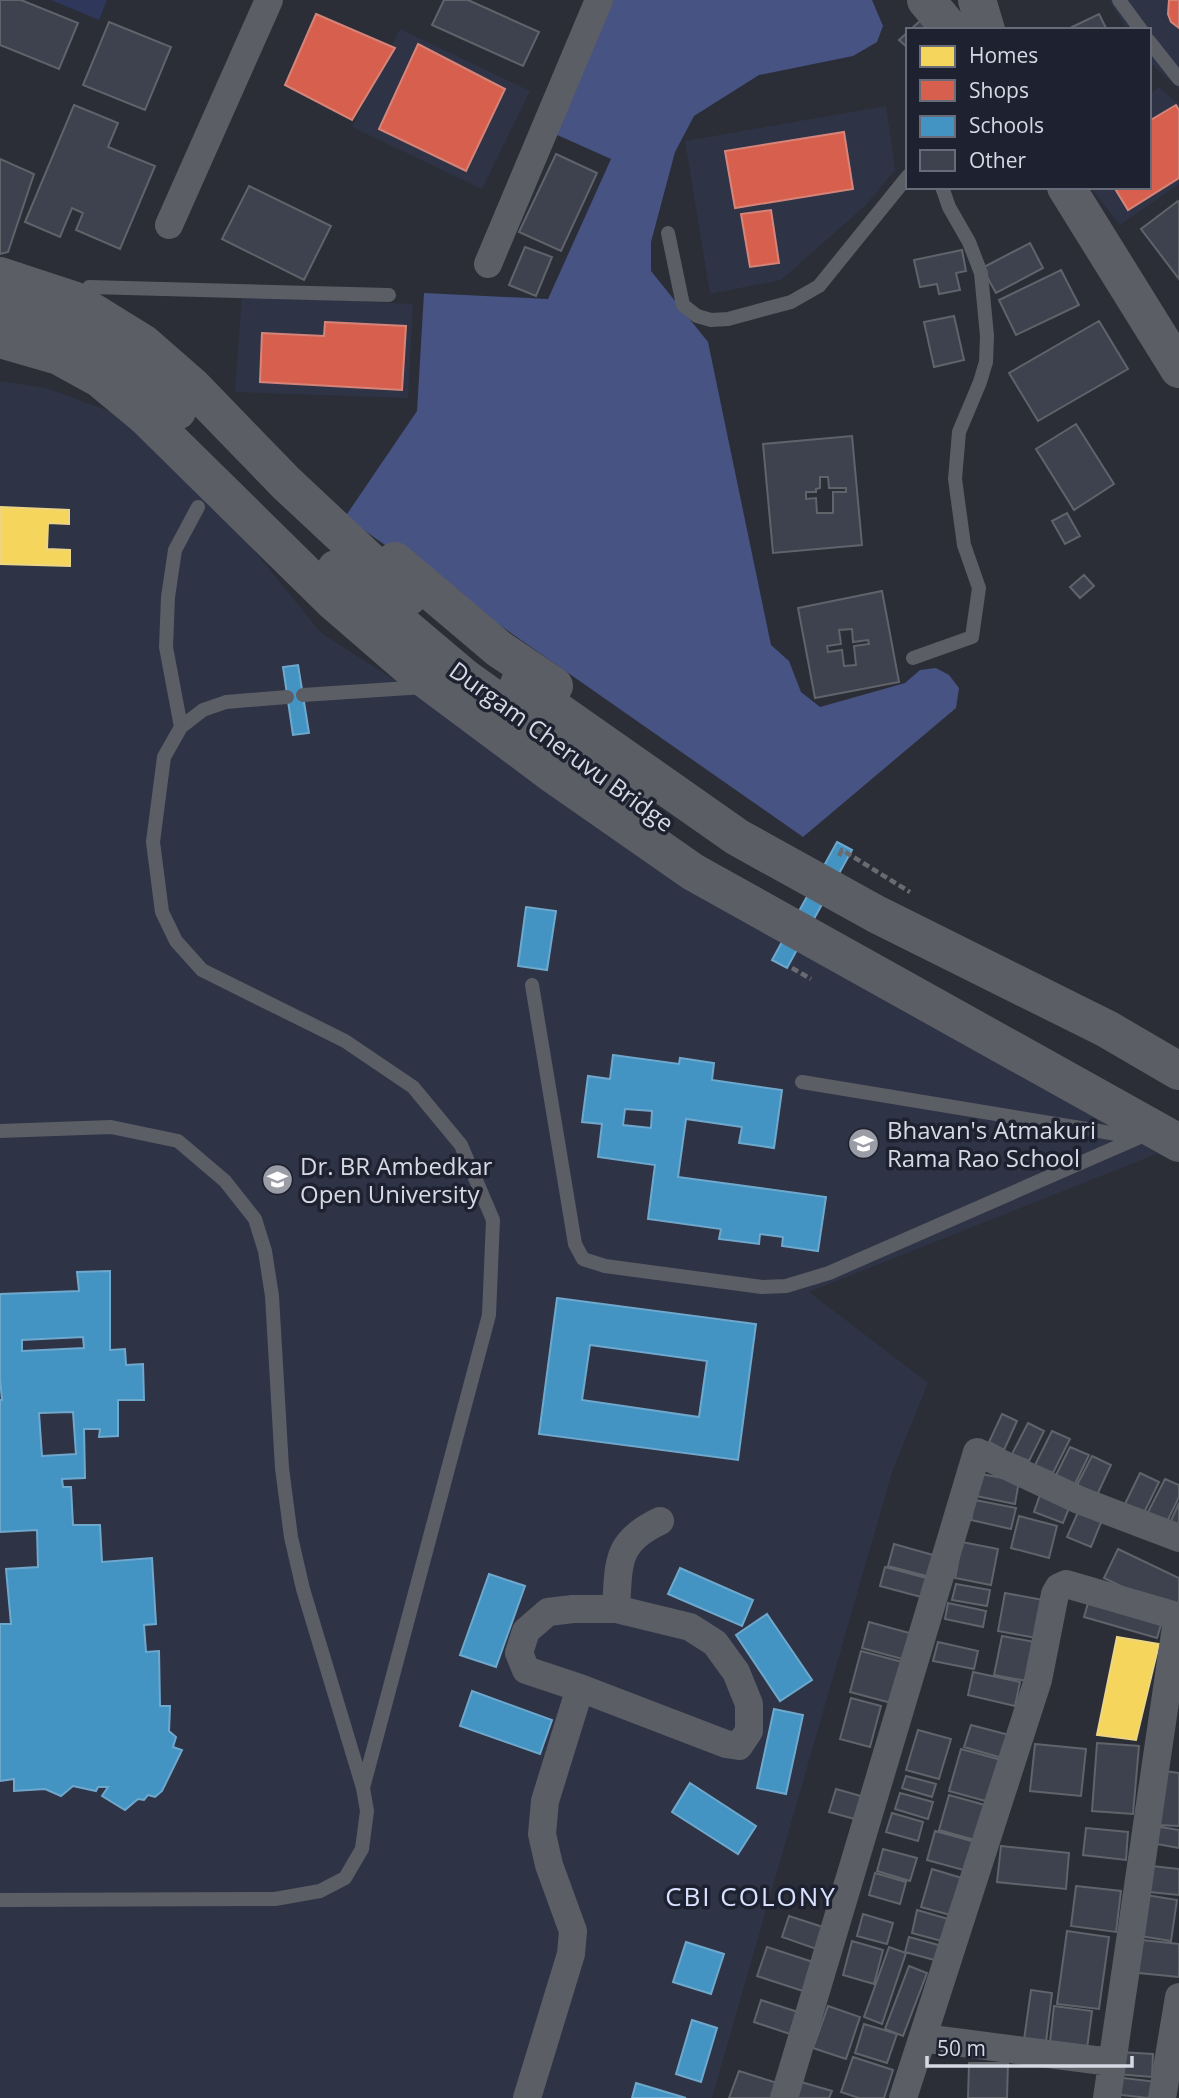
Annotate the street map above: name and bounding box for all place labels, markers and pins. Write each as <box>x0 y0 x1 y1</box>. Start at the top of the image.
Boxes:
place label: Bhavan's Atmakuri Rama Rao School <box>887 1113 1096 1174</box>
school or university icon: Bhavan's Atmakuri Rama Rao School <box>847 1126 881 1160</box>
place label: Dr. BR Ambedkar Open University <box>300 1149 492 1210</box>
school or university icon: Dr. BR Ambedkar Open University <box>260 1162 294 1196</box>

